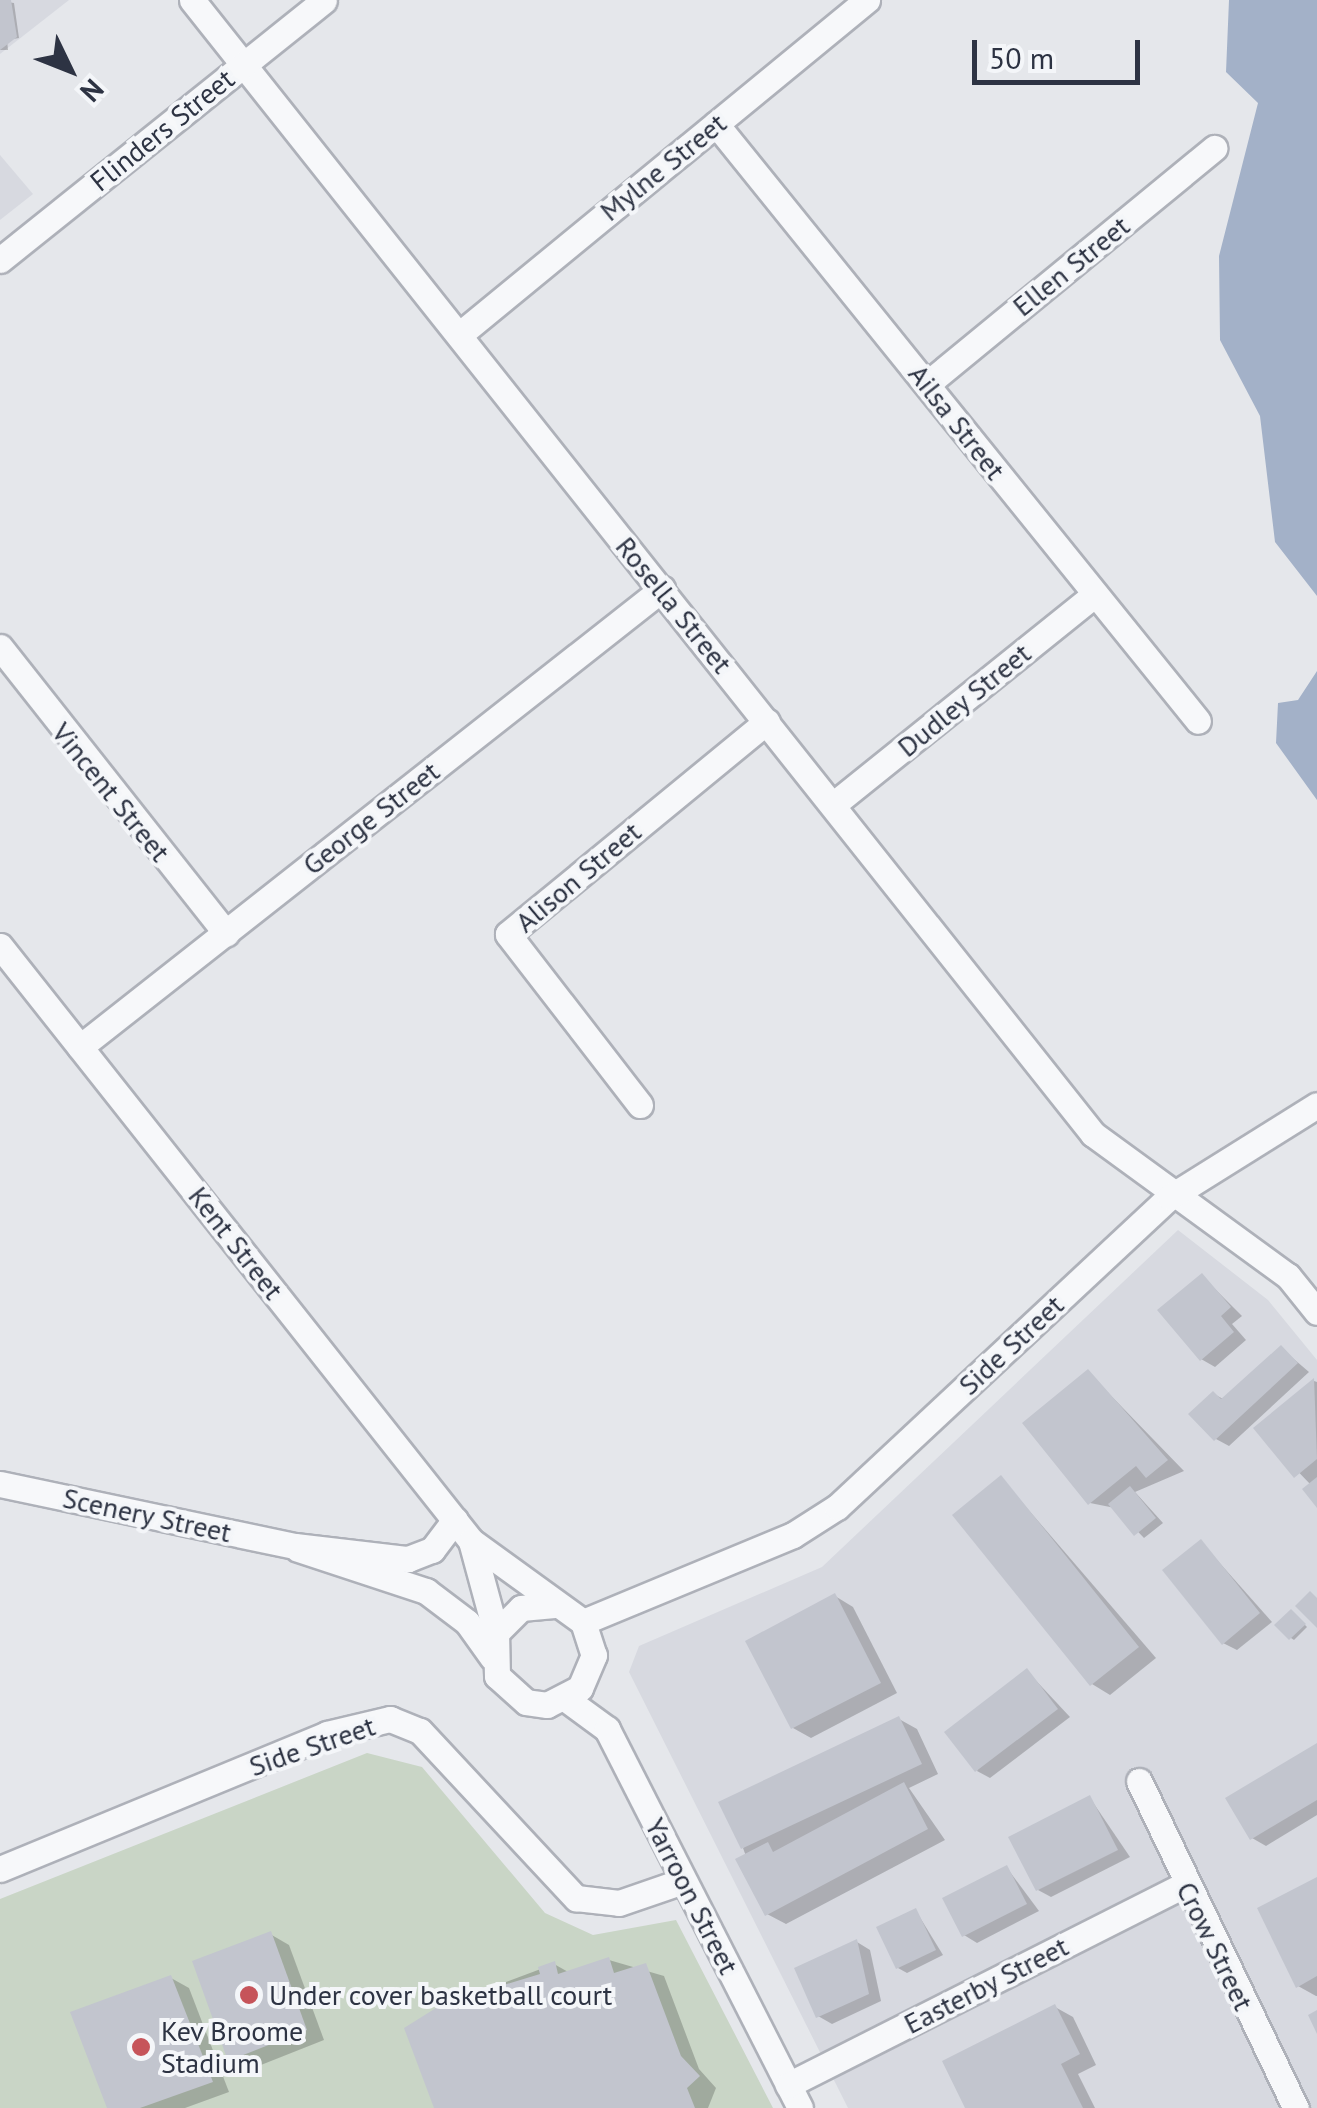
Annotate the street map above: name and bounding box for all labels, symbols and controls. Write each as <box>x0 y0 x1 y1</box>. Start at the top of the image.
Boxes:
north arrow <box>20 20 120 120</box>
scale bar <box>977 20 1144 82</box>
text: 50 m <box>989 38 1054 77</box>
street label: Flinders Street <box>83 62 241 198</box>
text: N <box>72 71 112 110</box>
street label: Mylne Street <box>593 106 733 228</box>
street label: Ellen Street <box>1006 209 1136 323</box>
street label: Ailsa Street <box>902 358 1012 486</box>
street label: Rosella Street <box>609 530 739 680</box>
street label: Dudley Street <box>890 636 1038 764</box>
street label: Vincent Street <box>45 716 177 868</box>
street label: George Street <box>296 754 446 882</box>
street label: Alison Street <box>509 815 647 939</box>
street label: Kent Street <box>182 1180 290 1306</box>
street label: Side Street <box>952 1288 1070 1402</box>
street label: Scenery Street <box>59 1481 235 1549</box>
street label: Side Street <box>245 1709 379 1783</box>
street label: Yarroon Street <box>638 1812 746 1980</box>
street label: Crow Street <box>1169 1876 1261 2016</box>
street label: Easterby Street <box>898 1929 1074 2041</box>
place label: Under cover basketball court <box>269 1978 612 2012</box>
marker: Under cover basketball court <box>238 1984 260 2006</box>
place label: Kev Broome Stadium <box>161 2014 304 2080</box>
marker: Kev Broome Stadium <box>130 2036 152 2058</box>

